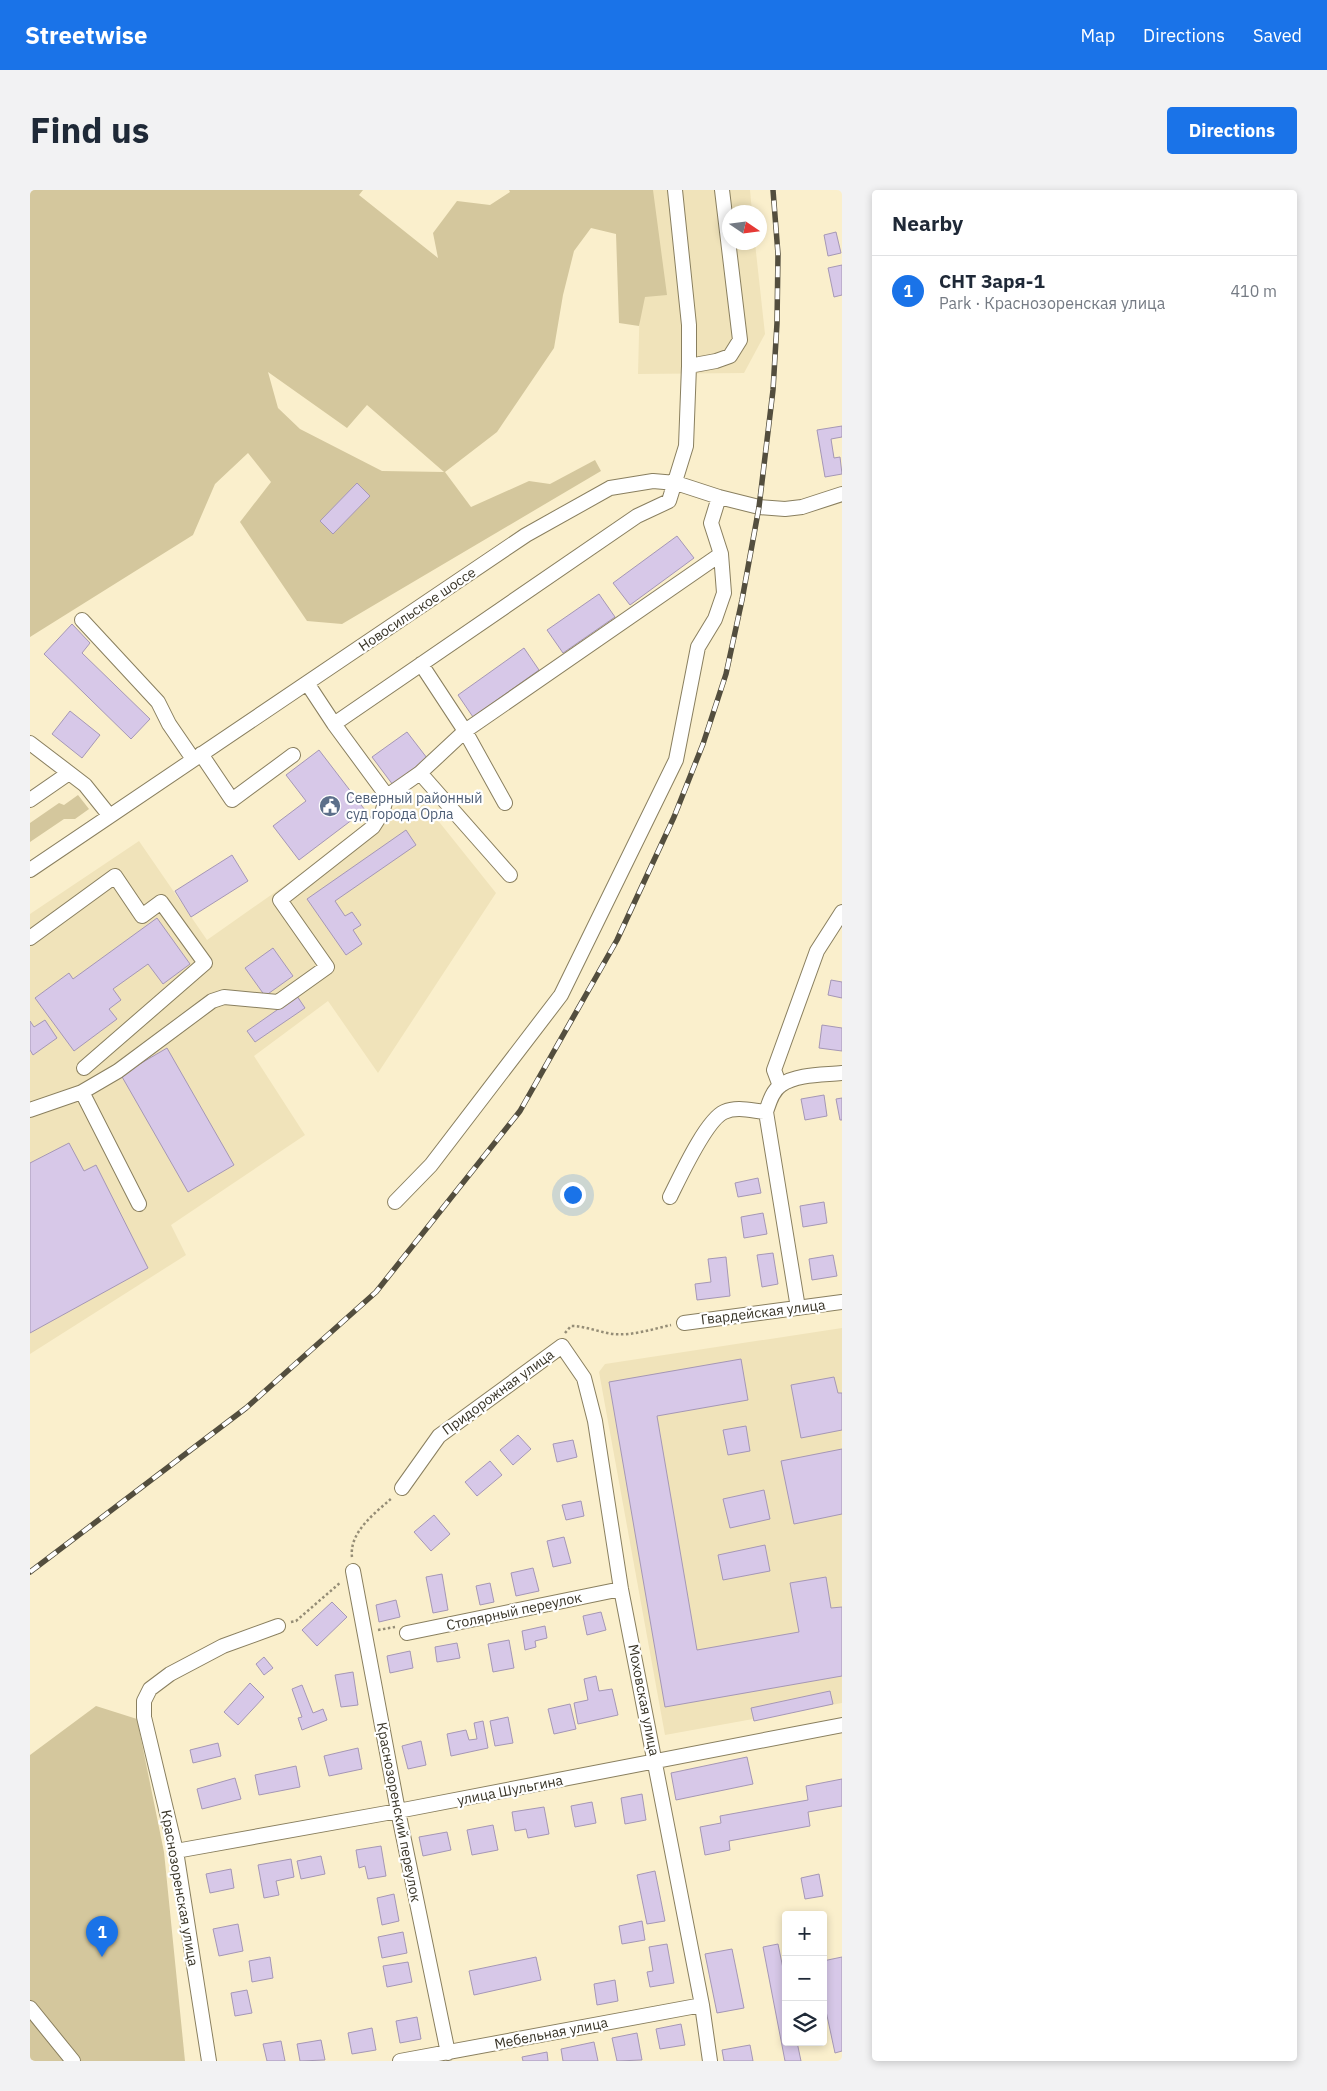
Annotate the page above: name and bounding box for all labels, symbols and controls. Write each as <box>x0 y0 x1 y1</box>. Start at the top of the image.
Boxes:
text: Streetwise <box>25 19 147 51</box>
text: Map <box>1080 24 1115 47</box>
text: Directions <box>1143 24 1225 47</box>
text: Saved <box>1253 24 1302 47</box>
text: Find us <box>30 107 149 153</box>
button: Directions <box>1167 107 1297 154</box>
north arrow <box>722 205 767 250</box>
text: Nearby <box>892 209 963 237</box>
text: СНТ Заря-1 <box>939 269 1045 293</box>
text: 1 <box>903 281 913 301</box>
text: 410 m <box>1230 281 1277 301</box>
text: Park · Краснозоренская улица <box>939 293 1165 313</box>
street label: Новосильское шоссе <box>355 563 479 655</box>
place label: Северный районный суд города Орла <box>346 789 482 823</box>
public building icon: Северный районный суд города Орла <box>318 794 342 818</box>
your location <box>560 1182 586 1208</box>
street label: Гвардейская улица <box>700 1295 827 1329</box>
street label: Придорожная улица <box>438 1345 558 1439</box>
street label: Столярный переулок <box>445 1588 584 1634</box>
street label: Моховская улица <box>624 1643 664 1758</box>
street label: Краснозоренский переулок <box>373 1720 425 1904</box>
street label: улица Шульгина <box>456 1771 565 1809</box>
street label: Краснозоренская улица <box>157 1808 203 1968</box>
map controls <box>782 1911 827 2046</box>
button: + <box>782 1911 827 1956</box>
pin: 1 <box>86 1916 118 1957</box>
button: − <box>782 1956 827 2001</box>
button: layers <box>782 2001 827 2046</box>
street label: Мебельная улица <box>493 2013 610 2053</box>

